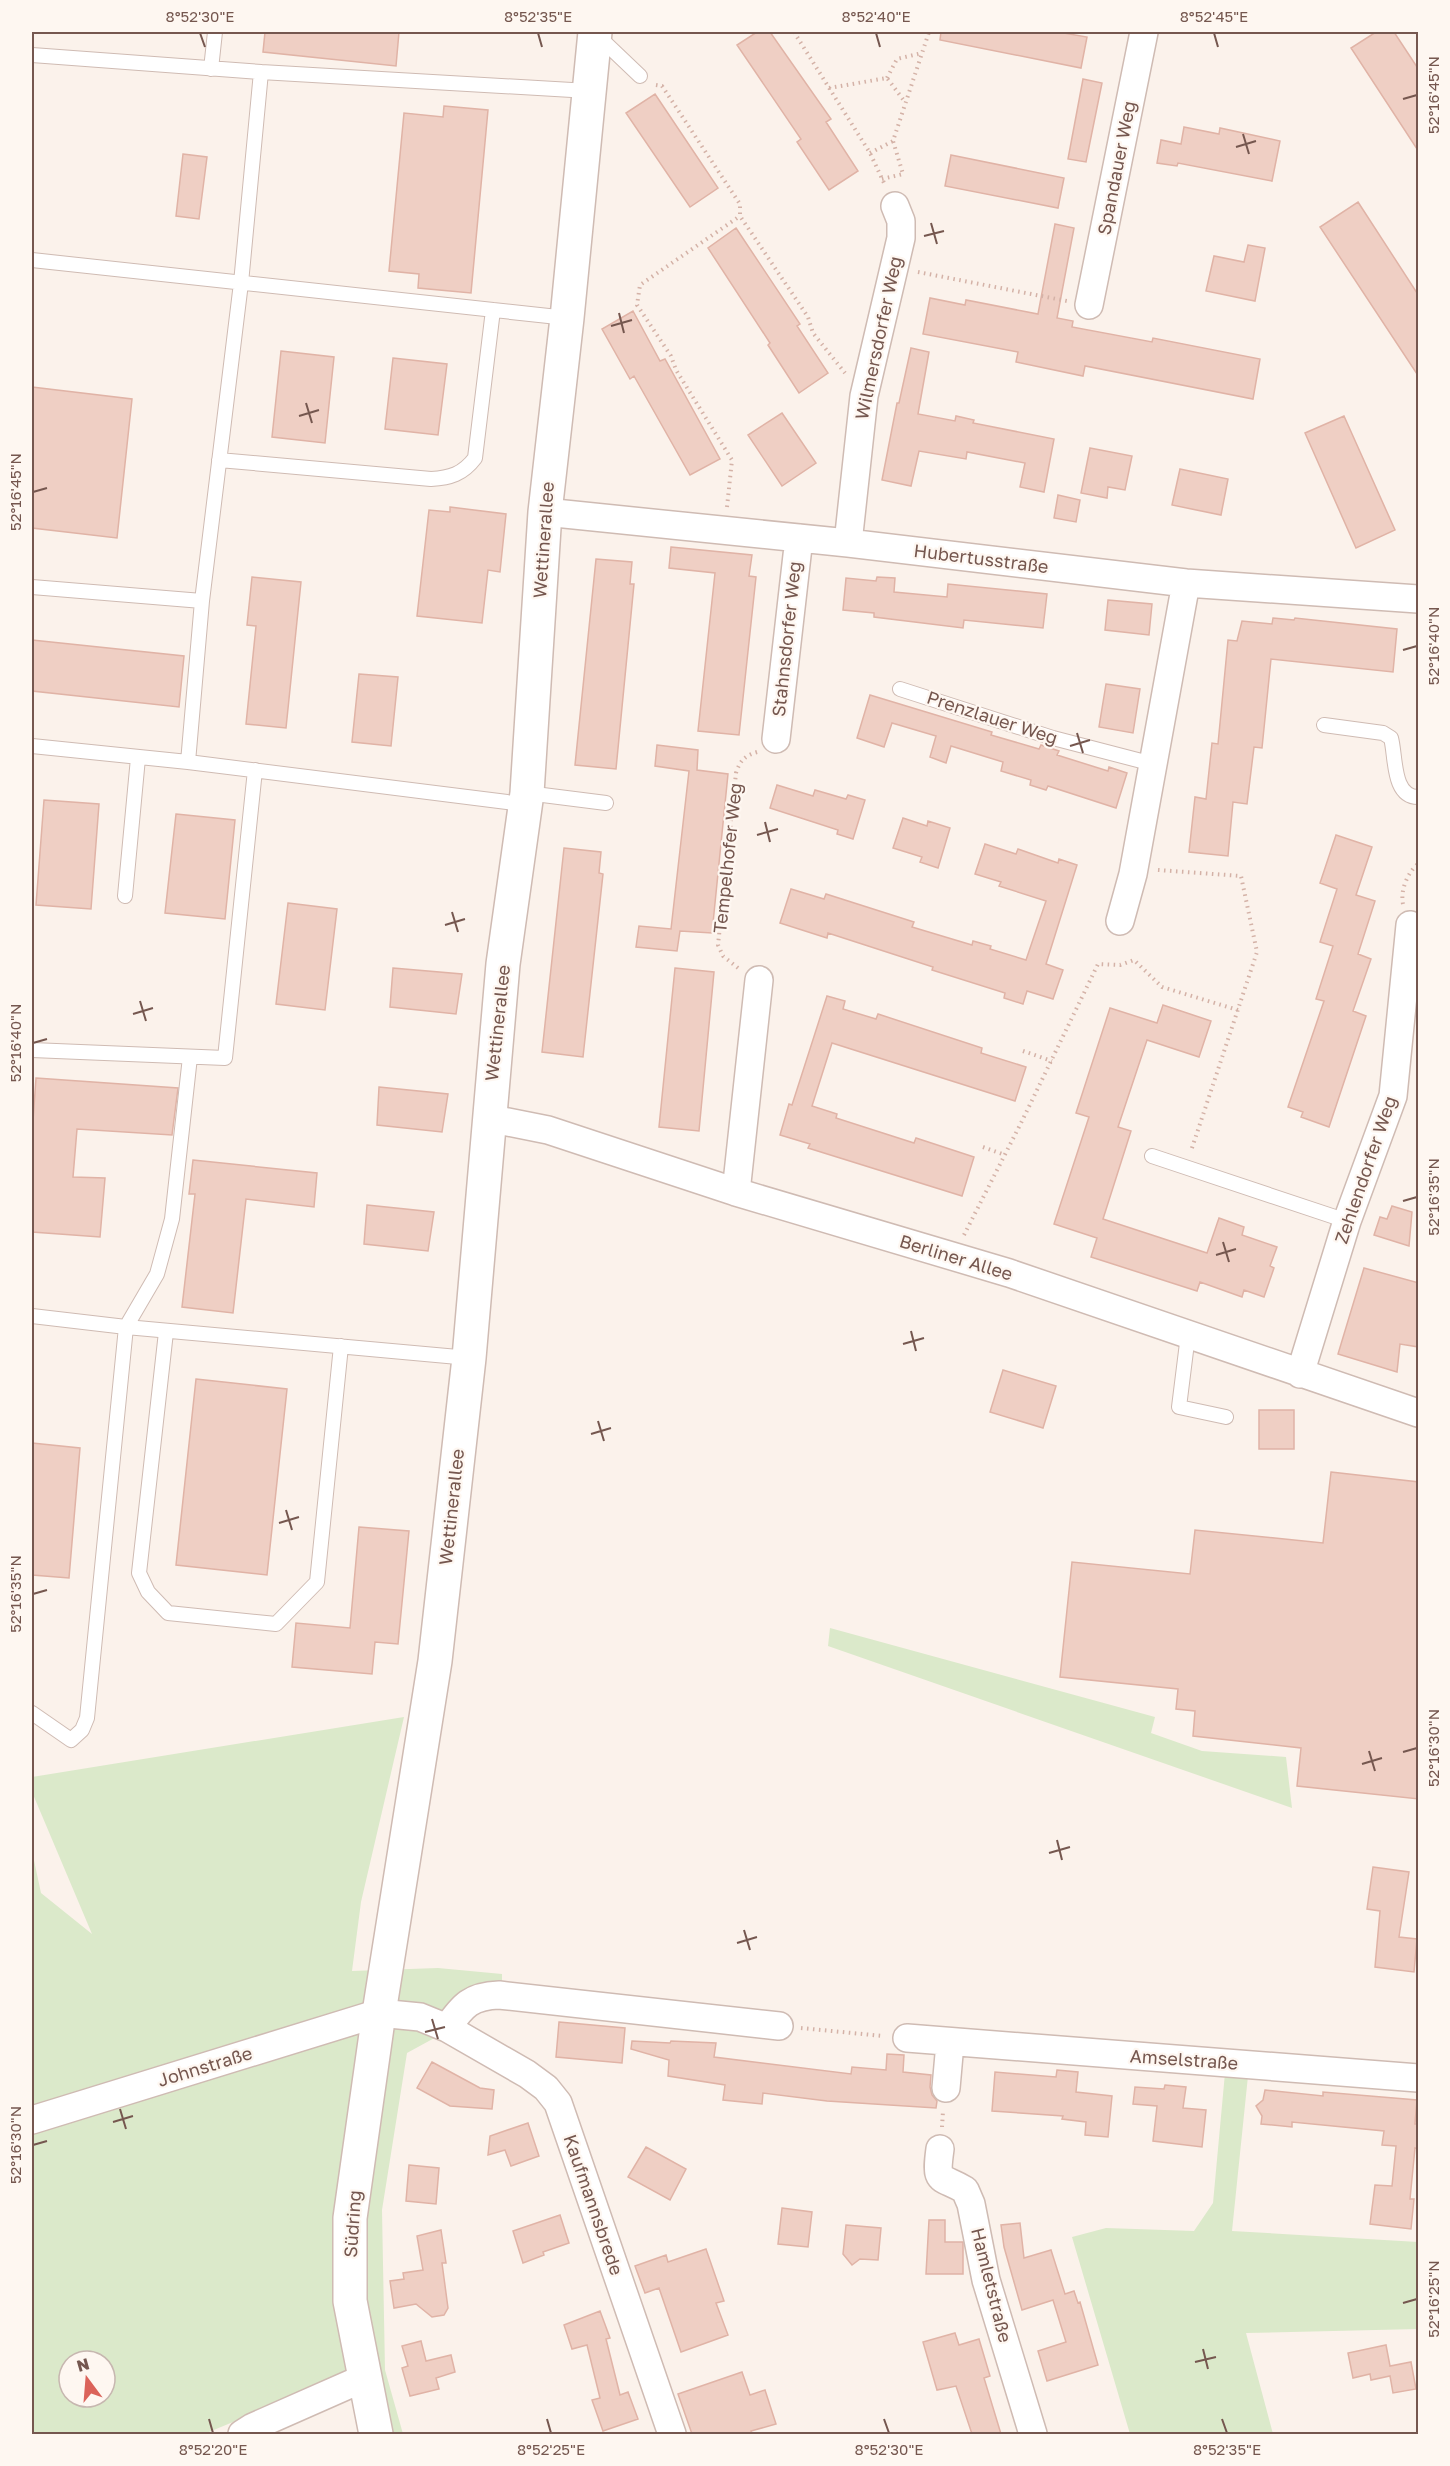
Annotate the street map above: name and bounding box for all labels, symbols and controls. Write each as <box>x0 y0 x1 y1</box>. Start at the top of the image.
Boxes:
text: 8°52'30"E <box>166 7 234 25</box>
text: 8°52'35"E <box>504 7 572 25</box>
text: 8°52'40"E <box>841 7 911 25</box>
text: 8°52'45"E <box>1180 7 1248 25</box>
text: 52°16'45"N <box>1424 56 1442 134</box>
street label: Spandauer Weg <box>1092 99 1140 237</box>
street label: Wilmersdorfer Weg <box>850 254 906 421</box>
text: 52°16'45"N <box>6 453 24 531</box>
street label: Wettinerallee <box>528 481 558 599</box>
street label: Hubertusstraße <box>912 539 1050 577</box>
street label: Stahnsdorfer Weg <box>767 560 805 718</box>
text: 52°16'40"N <box>1424 607 1442 685</box>
street label: Prenzlauer Weg <box>924 686 1060 749</box>
street label: Tempelhofer Weg <box>708 782 746 934</box>
street label: Wettinerallee <box>480 964 514 1082</box>
text: 52°16'40"N <box>6 1004 24 1082</box>
street label: Zehlendorfer Weg <box>1329 1093 1401 1246</box>
text: 52°16'35"N <box>1424 1158 1442 1236</box>
street label: Berliner Allee <box>897 1229 1015 1285</box>
street label: Wettinerallee <box>434 1448 468 1566</box>
text: 52°16'35"N <box>6 1555 24 1633</box>
text: 52°16'30"N <box>1424 1709 1442 1787</box>
street label: Johnstraße <box>155 2041 255 2091</box>
street label: Amselstraße <box>1129 2044 1239 2074</box>
text: 52°16'30"N <box>6 2106 24 2184</box>
street label: Kaufmannsbrede <box>560 2131 628 2278</box>
street label: Südring <box>339 2190 365 2258</box>
street label: Hamletstraße <box>967 2225 1017 2344</box>
text: 52°16'25"N <box>1424 2260 1442 2338</box>
north arrow <box>57 2349 117 2409</box>
text: N <box>74 2353 91 2376</box>
text: 8°52'20"E <box>179 2440 247 2458</box>
text: 8°52'25"E <box>517 2440 585 2458</box>
text: 8°52'30"E <box>855 2440 923 2458</box>
text: 8°52'35"E <box>1193 2440 1261 2458</box>

